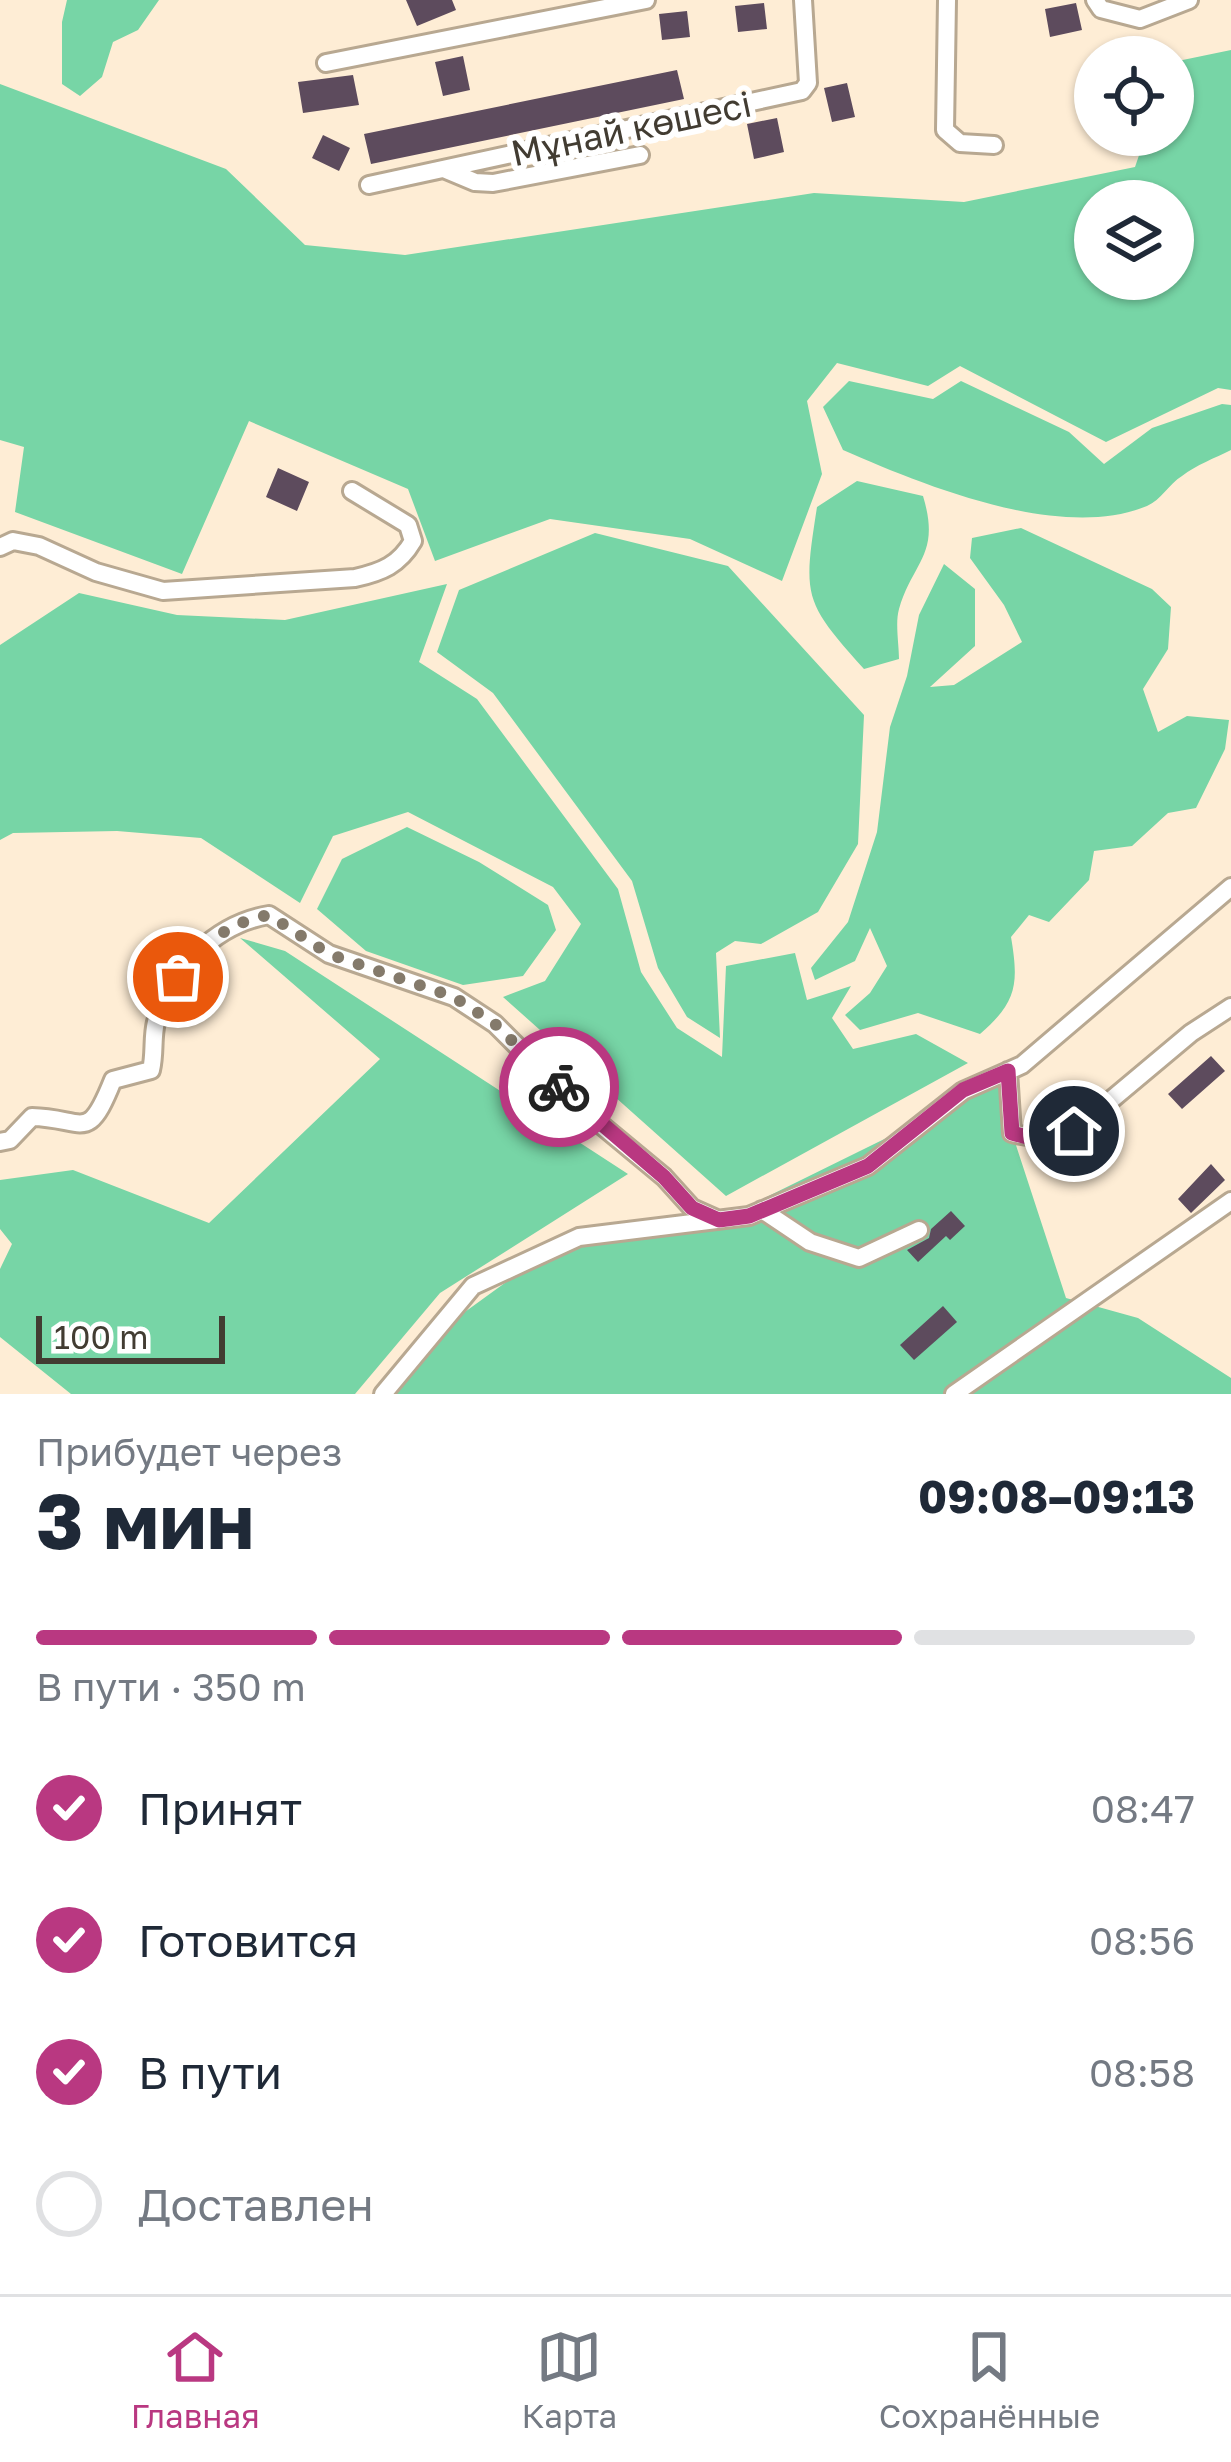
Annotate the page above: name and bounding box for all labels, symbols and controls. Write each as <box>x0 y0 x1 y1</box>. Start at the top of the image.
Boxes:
map controls <box>1074 36 1194 300</box>
button: locate <box>1074 36 1194 156</box>
street label: Мұнай көшесі <box>507 82 755 175</box>
button: layers <box>1074 180 1194 300</box>
pin <box>127 926 229 1028</box>
icon: bag <box>145 944 211 1010</box>
courier <box>499 1027 619 1147</box>
icon: bike <box>526 1054 592 1120</box>
pin <box>1023 1080 1125 1182</box>
icon: home <box>1041 1098 1107 1164</box>
scale bar <box>36 1310 225 1363</box>
text: 100 m <box>54 1317 148 1356</box>
text: Прибудет через <box>36 1428 342 1475</box>
text: 09:08–09:13 <box>918 1469 1195 1523</box>
text: 3 мин <box>36 1473 254 1566</box>
text: В пути · 350 m <box>36 1663 306 1710</box>
icon: check <box>36 1775 102 1841</box>
text: Принят <box>138 1781 302 1835</box>
text: 08:47 <box>1091 1785 1195 1832</box>
icon: check <box>36 1907 102 1973</box>
text: Готовится <box>138 1913 358 1967</box>
text: 08:56 <box>1089 1917 1195 1964</box>
icon: check <box>36 2039 102 2105</box>
text: В пути <box>138 2045 282 2099</box>
text: 08:58 <box>1089 2049 1195 2096</box>
text: Доставлен <box>138 2177 374 2231</box>
tab: Главная <box>131 2324 260 2435</box>
tab: Карта <box>522 2324 617 2435</box>
tab: Сохранённые <box>879 2324 1100 2435</box>

